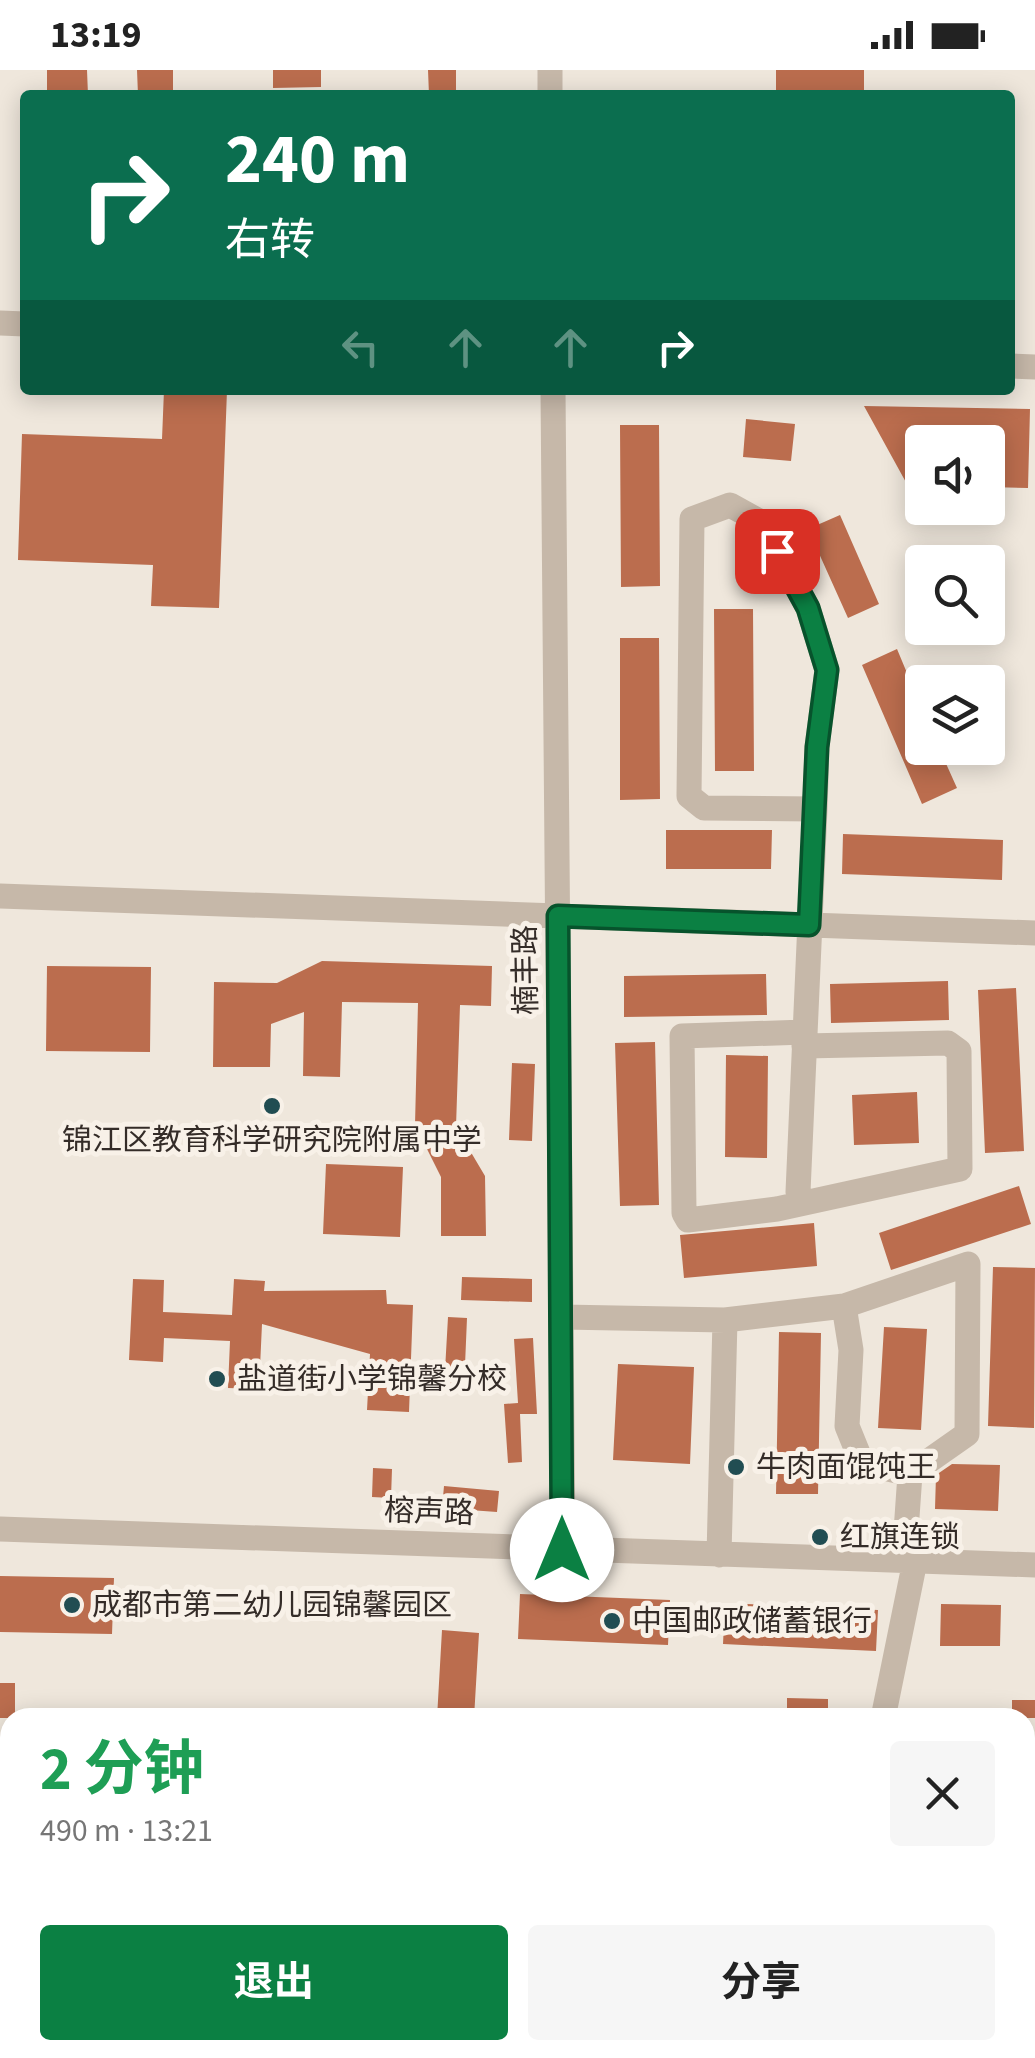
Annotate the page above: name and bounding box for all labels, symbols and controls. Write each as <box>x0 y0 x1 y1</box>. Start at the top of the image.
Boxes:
text: 13:19 <box>50 8 142 62</box>
text: 240 m <box>225 110 410 210</box>
icon: right <box>60 130 190 260</box>
text: 右转 <box>225 209 315 273</box>
icon: left <box>333 320 388 375</box>
icon: ahead <box>438 320 493 375</box>
icon: ahead <box>543 320 598 375</box>
icon: right <box>648 320 703 375</box>
map controls <box>905 425 1005 765</box>
button: sound <box>905 425 1005 525</box>
pin <box>735 509 820 594</box>
icon: arrive <box>750 524 805 579</box>
button: search <box>905 545 1005 645</box>
button: layers <box>905 665 1005 765</box>
street label: 楠丰路 <box>504 925 548 1015</box>
marker: 锦江区教育科学研究院附属中学 <box>261 1095 283 1117</box>
place label: 锦江区教育科学研究院附属中学 <box>62 1119 482 1162</box>
place label: 盐道街小学锦馨分校 <box>237 1358 507 1401</box>
marker: 盐道街小学锦馨分校 <box>206 1368 228 1390</box>
place label: 牛肉面馄饨王 <box>756 1446 936 1489</box>
marker: 牛肉面馄饨王 <box>725 1456 747 1478</box>
street label: 榕声路 <box>383 1489 475 1535</box>
position arrow <box>510 1498 614 1602</box>
place label: 红旗连锁 <box>840 1516 960 1559</box>
marker: 红旗连锁 <box>809 1526 831 1548</box>
place label: 成都市第二幼儿园锦馨园区 <box>92 1584 452 1627</box>
marker: 成都市第二幼儿园锦馨园区 <box>61 1594 83 1616</box>
place label: 中国邮政储蓄银行 <box>632 1600 872 1643</box>
marker: 中国邮政储蓄银行 <box>601 1610 623 1632</box>
text: 2 分钟 <box>40 1728 204 1813</box>
button: close <box>890 1741 995 1846</box>
text: 490 m · 13:21 <box>40 1808 213 1854</box>
button: 退出 <box>40 1925 508 2040</box>
button: 分享 <box>528 1925 995 2040</box>

